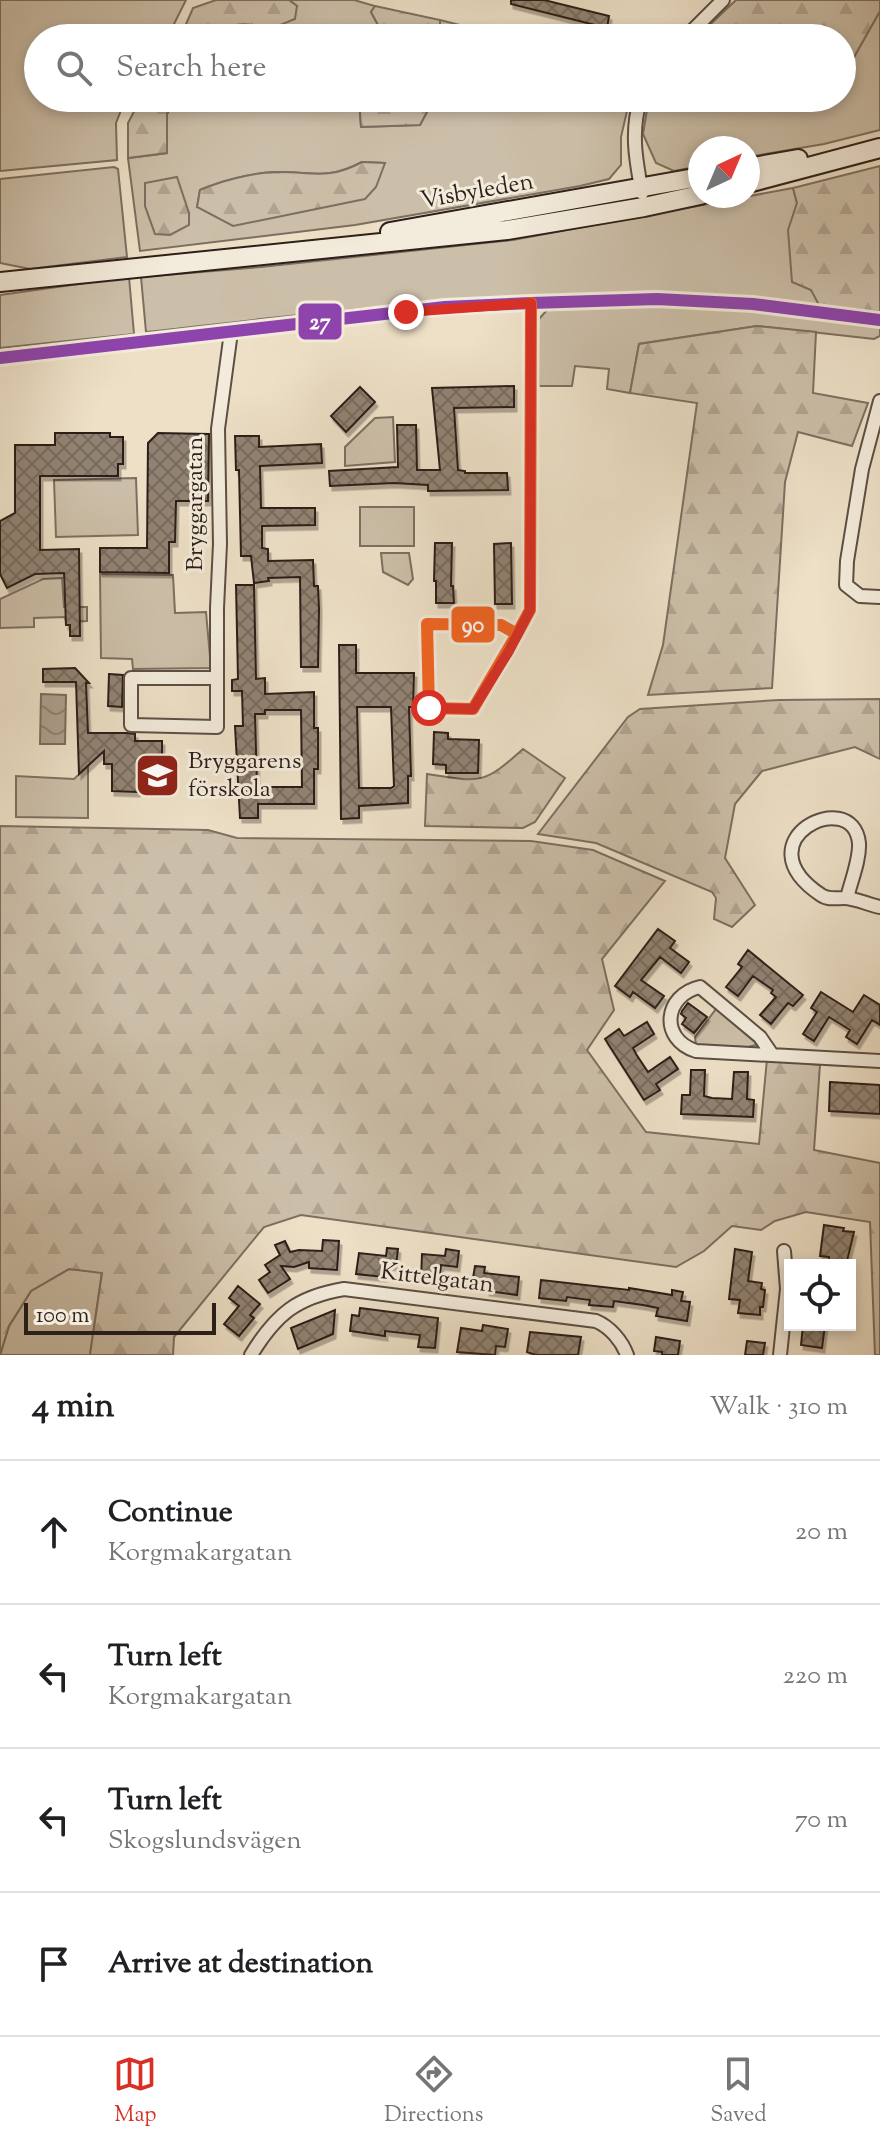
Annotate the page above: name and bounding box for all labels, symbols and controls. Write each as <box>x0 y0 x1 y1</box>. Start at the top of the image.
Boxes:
search box <box>24 24 856 112</box>
icon: search <box>52 46 96 90</box>
text: Search here <box>116 47 266 90</box>
north arrow <box>688 136 760 208</box>
street label: Visbyleden <box>418 165 536 219</box>
route end <box>388 294 424 330</box>
line badge: 27 <box>297 302 343 341</box>
text: 27 <box>309 308 332 340</box>
street label: Bryggargatan <box>179 437 213 571</box>
line badge: 90 <box>450 605 496 644</box>
text: 90 <box>462 611 485 643</box>
route start <box>411 690 447 726</box>
place label: Bryggarens förskola <box>188 745 301 807</box>
school or university icon: Bryggarens förskola <box>133 752 181 800</box>
street label: Kittelgatan <box>378 1255 496 1303</box>
map controls <box>784 1259 856 1331</box>
button: locate <box>784 1259 856 1331</box>
scale bar <box>24 1299 216 1335</box>
text: 100 m <box>36 1301 89 1333</box>
text: 4 min <box>32 1383 114 1432</box>
text: Walk · 310 m <box>709 1389 848 1426</box>
text: Continue <box>108 1492 233 1535</box>
icon: ahead <box>32 1510 76 1554</box>
text: 20 m <box>795 1514 848 1551</box>
text: Korgmakargatan <box>108 1535 292 1572</box>
text: Turn left <box>108 1636 222 1679</box>
icon: left <box>32 1654 76 1698</box>
text: 220 m <box>783 1658 848 1695</box>
text: Korgmakargatan <box>108 1679 292 1716</box>
text: Turn left <box>108 1780 222 1823</box>
icon: left <box>32 1798 76 1842</box>
text: 70 m <box>795 1802 848 1839</box>
text: Skogslundsvägen <box>108 1823 302 1860</box>
icon: arrive <box>32 1942 76 1986</box>
text: Arrive at destination <box>108 1943 373 1986</box>
tab: Map <box>113 2052 157 2132</box>
tab: Directions <box>384 2052 483 2132</box>
tab: Saved <box>710 2052 767 2132</box>

